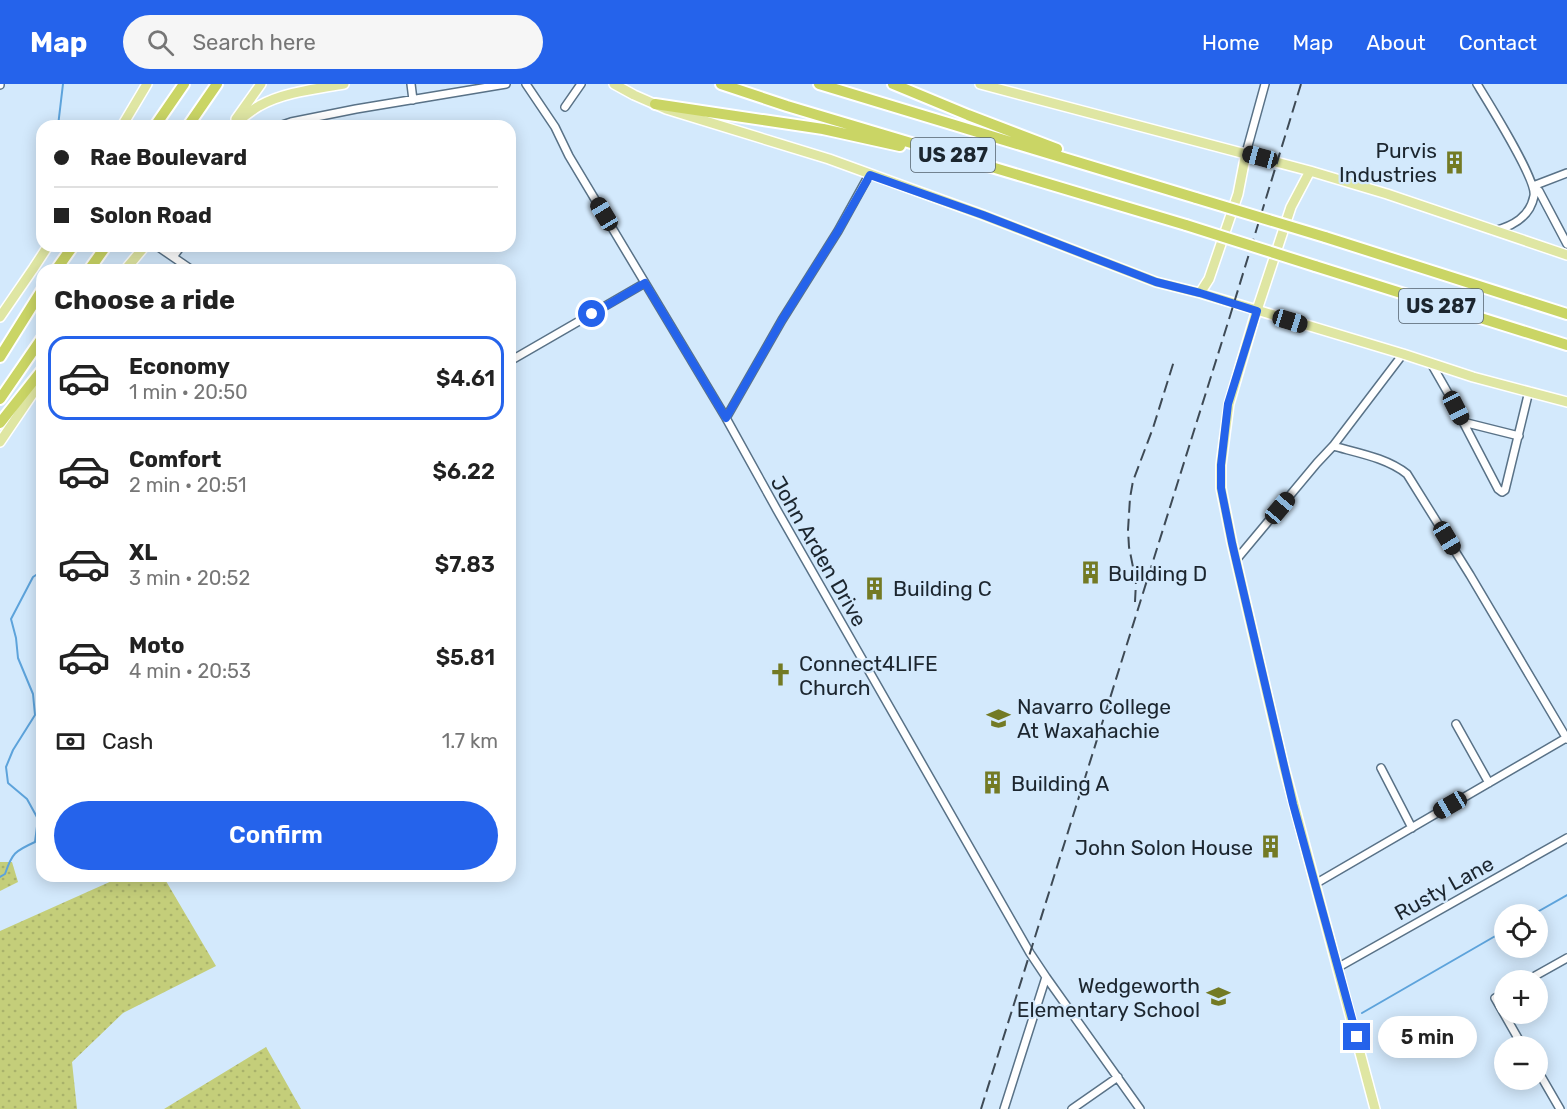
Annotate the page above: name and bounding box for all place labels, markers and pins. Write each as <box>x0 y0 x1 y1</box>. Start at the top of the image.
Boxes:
place label: Purvis Industries <box>1339 138 1437 187</box>
building icon: Purvis Industries <box>1442 149 1468 175</box>
building icon: Building D <box>1077 560 1103 586</box>
place label: Building D <box>1108 561 1207 586</box>
building icon: Building C <box>862 575 888 601</box>
place label: Building C <box>893 576 992 601</box>
place label: Connect4LIFE Church <box>799 651 938 700</box>
church icon: Connect4LIFE Church <box>768 662 794 688</box>
place label: Navarro College At Waxahachie <box>1017 694 1171 743</box>
school or university icon: Navarro College At Waxahachie <box>986 705 1012 731</box>
building icon: Building A <box>980 770 1006 796</box>
place label: Building A <box>1011 771 1109 796</box>
building icon: John Solon House <box>1258 834 1284 860</box>
place label: John Solon House <box>1075 835 1253 860</box>
place label: Wedgeworth Elementary School <box>1017 973 1200 1022</box>
school or university icon: Wedgeworth Elementary School <box>1205 984 1231 1010</box>

